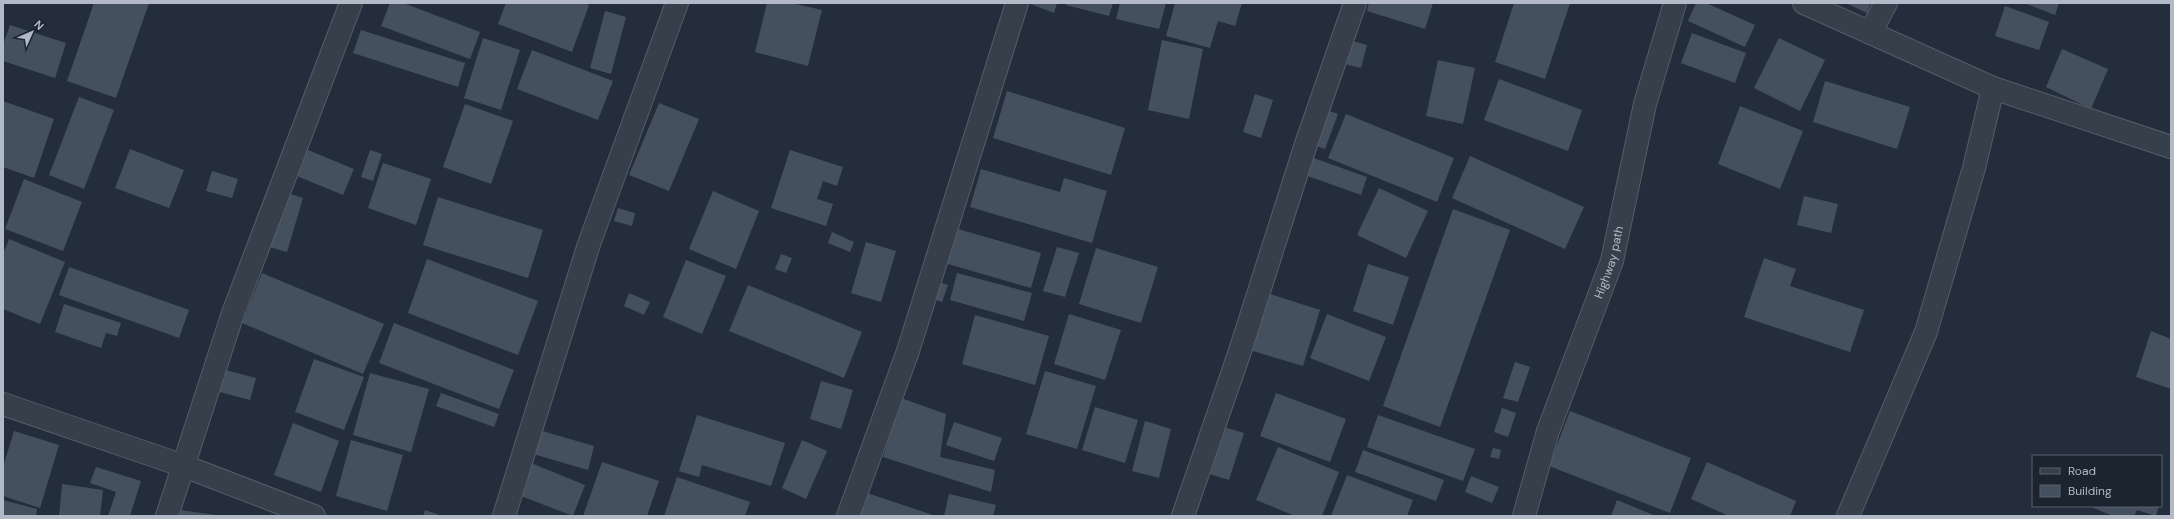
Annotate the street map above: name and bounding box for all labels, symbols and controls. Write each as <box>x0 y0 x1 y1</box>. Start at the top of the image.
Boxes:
north arrow <box>12 12 52 52</box>
text: N <box>31 17 47 33</box>
street label: Highway path <box>1591 224 1627 301</box>
legend <box>2032 455 2162 507</box>
text: Road <box>2068 463 2096 479</box>
text: Building <box>2068 483 2112 499</box>

